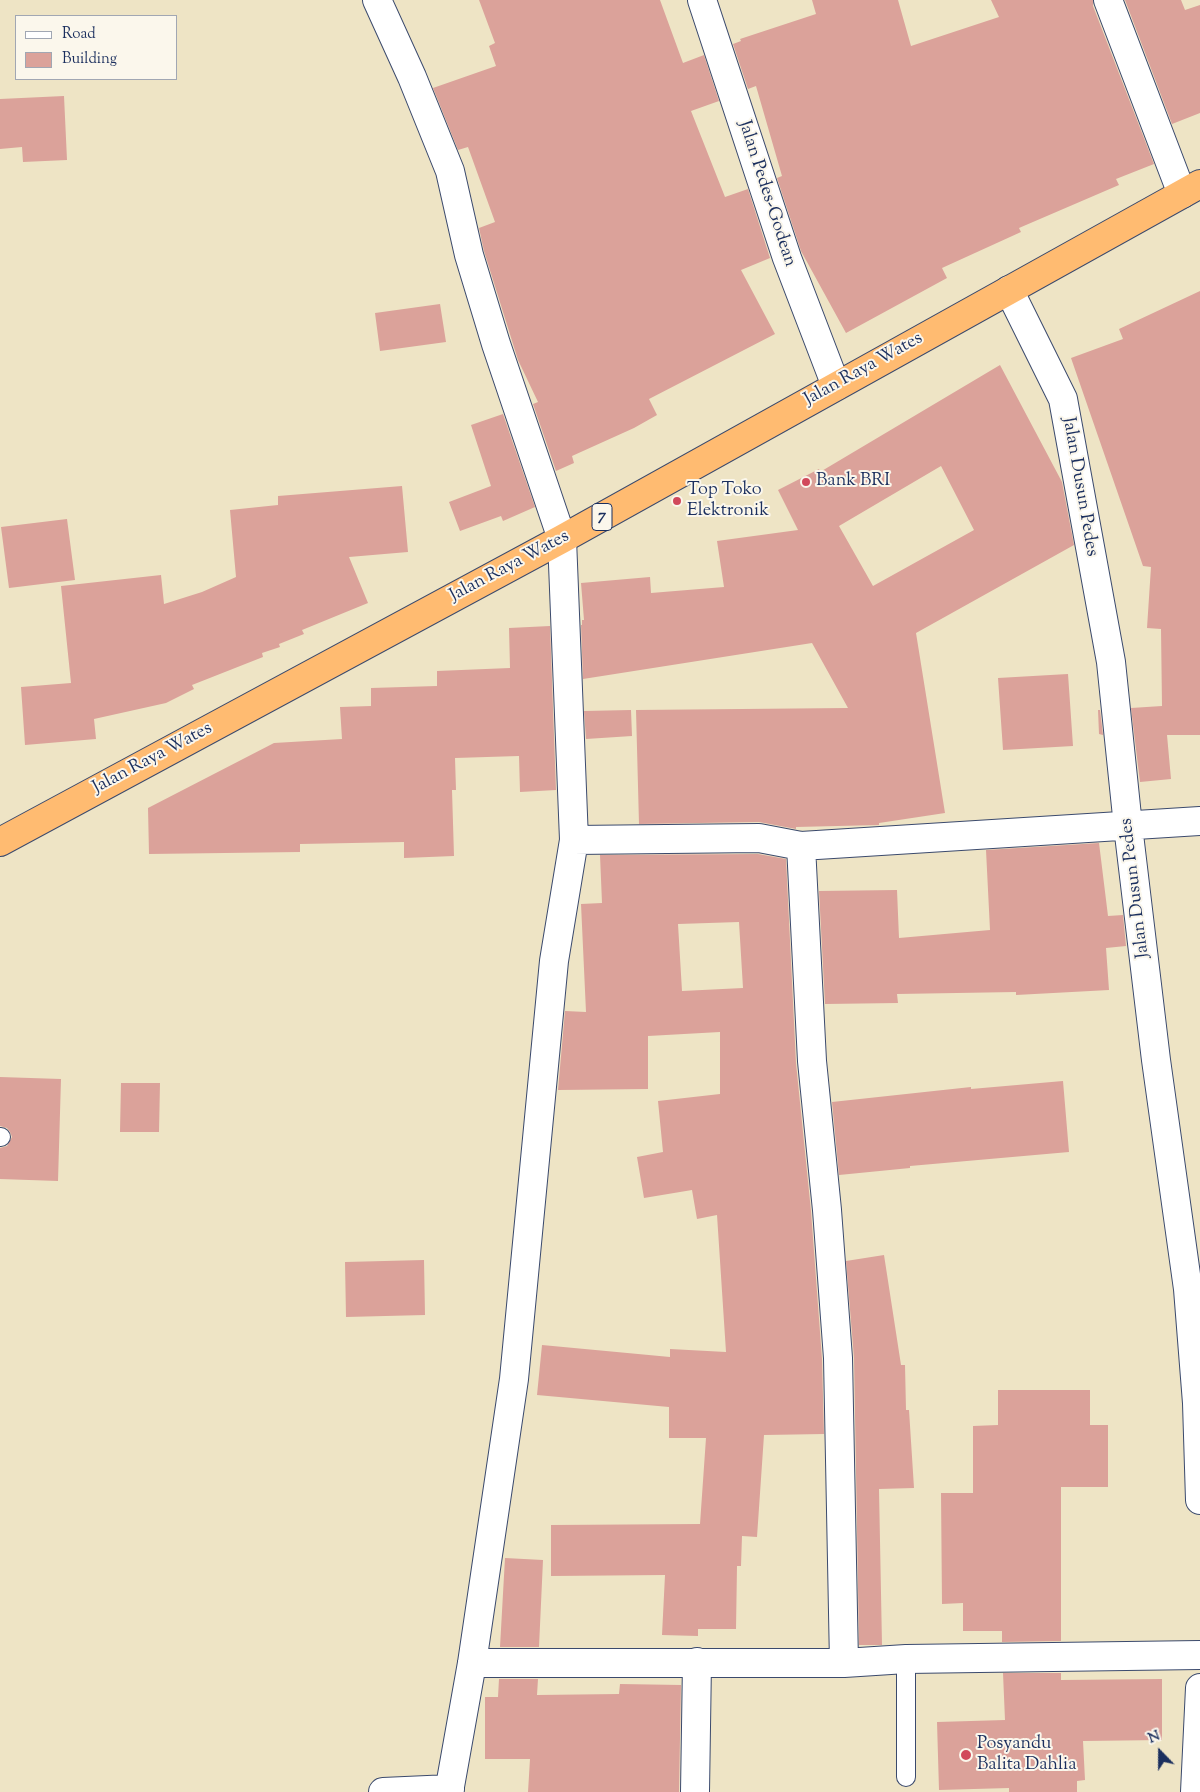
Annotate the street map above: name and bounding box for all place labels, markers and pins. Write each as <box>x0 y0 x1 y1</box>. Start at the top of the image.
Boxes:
place label: Bank BRI <box>816 471 890 493</box>
marker: Bank BRI <box>800 476 812 488</box>
place label: Top Toko Elektronik <box>687 480 769 522</box>
marker: Top Toko Elektronik <box>671 495 683 507</box>
place label: Posyandu Balita Dahlia <box>977 1734 1077 1776</box>
marker: Posyandu Balita Dahlia <box>959 1748 973 1762</box>

